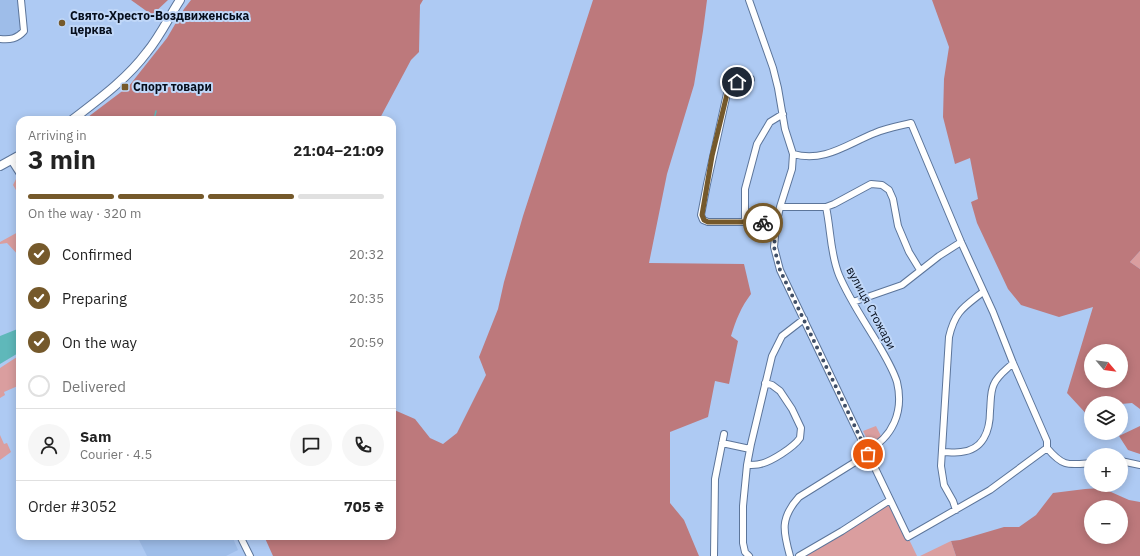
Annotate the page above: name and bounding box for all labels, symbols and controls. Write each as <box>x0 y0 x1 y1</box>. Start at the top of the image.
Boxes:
place label: Свято-Хресто-Воздвиженська церква <box>70 8 249 37</box>
marker: Свято-Хресто-Воздвиженська церква <box>57 18 67 28</box>
pin <box>720 65 754 99</box>
icon: home <box>726 71 748 93</box>
place label: Спорт товари <box>133 79 212 94</box>
marker: Спорт товари <box>120 82 130 92</box>
text: Arriving in <box>28 127 87 144</box>
text: 21:04–21:09 <box>293 141 384 160</box>
text: 3 min <box>28 142 96 176</box>
courier <box>743 203 783 243</box>
text: On the way · 320 m <box>28 205 141 222</box>
icon: bike <box>752 212 774 234</box>
icon: check <box>28 243 50 265</box>
text: Confirmed <box>62 245 132 264</box>
text: 20:32 <box>349 246 384 263</box>
street label: вулиця Стожари <box>843 264 900 352</box>
icon: check <box>28 287 50 309</box>
text: Preparing <box>62 289 127 308</box>
text: 20:35 <box>349 290 384 307</box>
icon: check <box>28 331 50 353</box>
text: On the way <box>62 333 137 352</box>
text: 20:59 <box>349 334 384 351</box>
north arrow <box>1084 344 1128 388</box>
map controls <box>1084 344 1128 544</box>
text: Delivered <box>62 377 126 396</box>
button: layers <box>1084 396 1128 440</box>
button: person <box>28 424 70 466</box>
button: chat <box>290 424 332 466</box>
button: phone <box>342 424 384 466</box>
text: Sam <box>80 427 111 446</box>
pin <box>851 437 885 471</box>
icon: bag <box>857 443 879 465</box>
text: Courier · 4.5 <box>80 446 152 463</box>
button: + <box>1084 448 1128 492</box>
text: Order #3052 <box>28 497 117 516</box>
text: 705 ₴ <box>344 497 384 516</box>
button: − <box>1084 500 1128 544</box>

